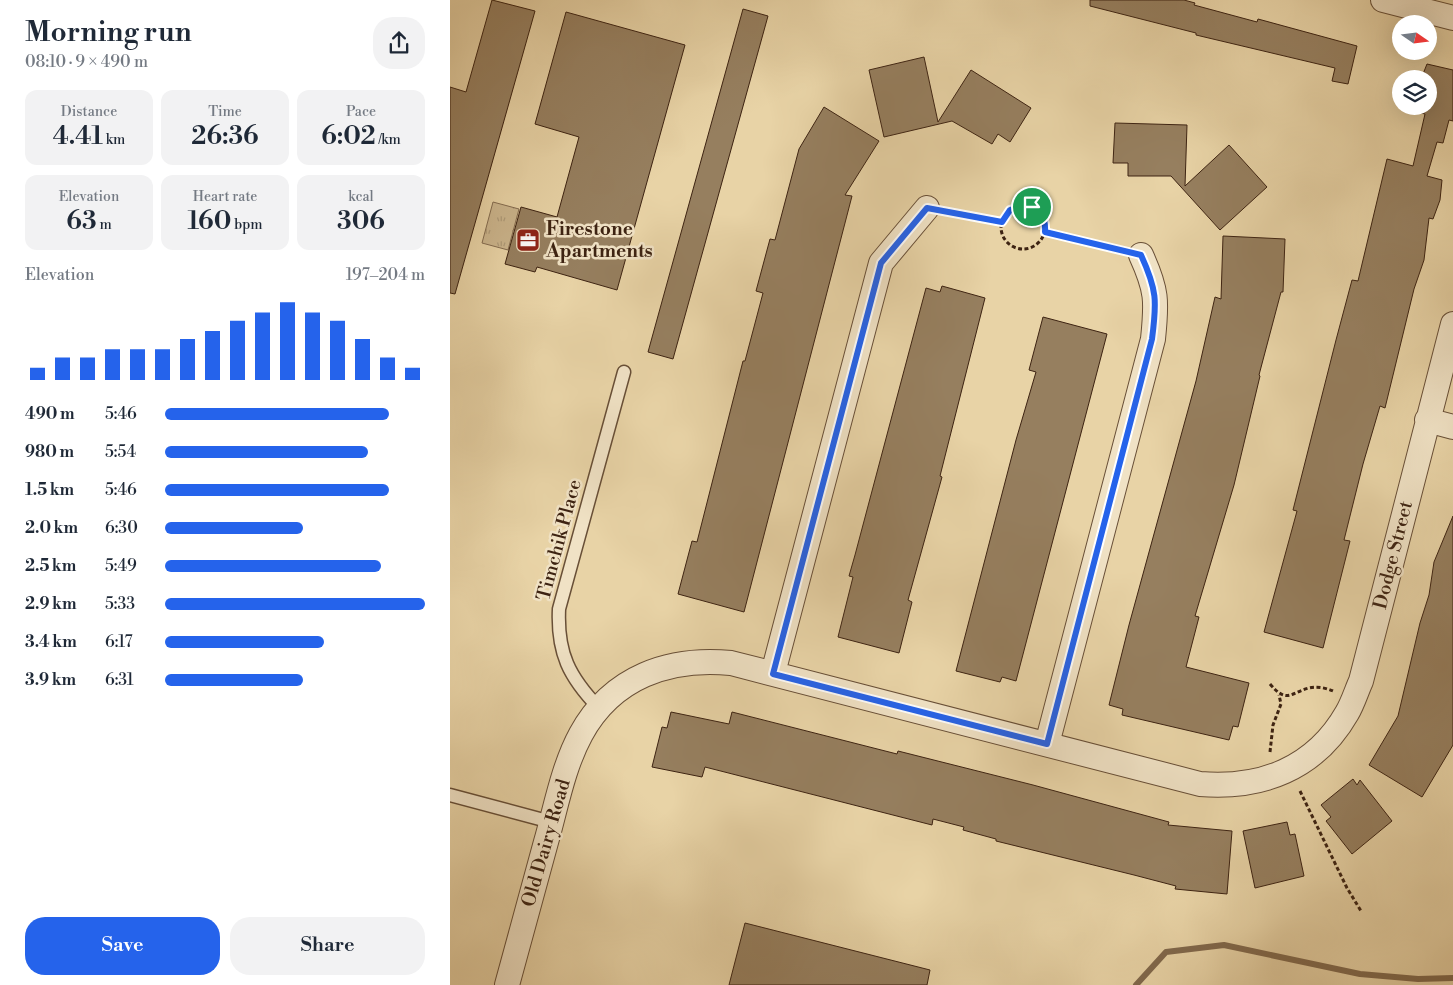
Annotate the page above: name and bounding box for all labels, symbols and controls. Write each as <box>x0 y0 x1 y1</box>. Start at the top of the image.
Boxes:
text: Morning run <box>25 15 192 50</box>
north arrow <box>1392 15 1438 60</box>
map controls <box>1392 15 1437 115</box>
button: share <box>373 17 425 69</box>
text: 08:10 · 9 × 490 m <box>25 52 148 72</box>
button: layers <box>1392 70 1437 115</box>
text: Distance <box>61 103 117 121</box>
text: Time <box>208 103 242 121</box>
text: Pace <box>346 103 376 121</box>
text: 4.41 <box>53 121 103 152</box>
text: 26:36 <box>191 121 259 152</box>
text: 6:02 <box>321 121 376 152</box>
text: km <box>103 131 125 149</box>
text: /km <box>376 131 401 149</box>
pin <box>1011 186 1053 228</box>
text: Elevation <box>59 188 119 206</box>
text: Heart rate <box>193 188 257 206</box>
text: kcal <box>348 188 374 206</box>
icon: arrive <box>1018 193 1046 221</box>
text: 63 <box>66 206 97 237</box>
text: 160 <box>187 206 231 237</box>
text: 306 <box>337 206 385 237</box>
text: m <box>97 216 112 234</box>
text: bpm <box>231 216 263 234</box>
place label: Firestone Apartments <box>545 217 653 263</box>
office icon: Firestone Apartments <box>515 227 541 253</box>
text: Elevation <box>25 265 94 285</box>
text: 197–204 m <box>346 265 425 285</box>
text: 490 m <box>25 404 75 424</box>
text: 5:46 <box>105 404 137 424</box>
text: 980 m <box>25 442 74 462</box>
text: 5:54 <box>105 442 136 462</box>
street label: Timchik Place <box>531 477 587 603</box>
text: 1.5 km <box>25 480 74 500</box>
text: 5:46 <box>105 480 137 500</box>
street label: Dodge Street <box>1368 498 1418 612</box>
text: 2.0 km <box>25 518 78 538</box>
text: 6:30 <box>105 518 138 538</box>
text: 2.5 km <box>25 556 76 576</box>
text: 5:49 <box>105 556 137 576</box>
text: 2.9 km <box>25 594 76 614</box>
text: 5:33 <box>105 594 135 614</box>
text: 3.4 km <box>25 632 77 652</box>
text: 6:17 <box>105 632 132 652</box>
text: 3.9 km <box>25 670 76 690</box>
text: 6:31 <box>105 670 134 690</box>
street label: Old Dairy Road <box>516 776 576 910</box>
button: Save <box>25 917 220 975</box>
button: Share <box>230 917 425 975</box>

